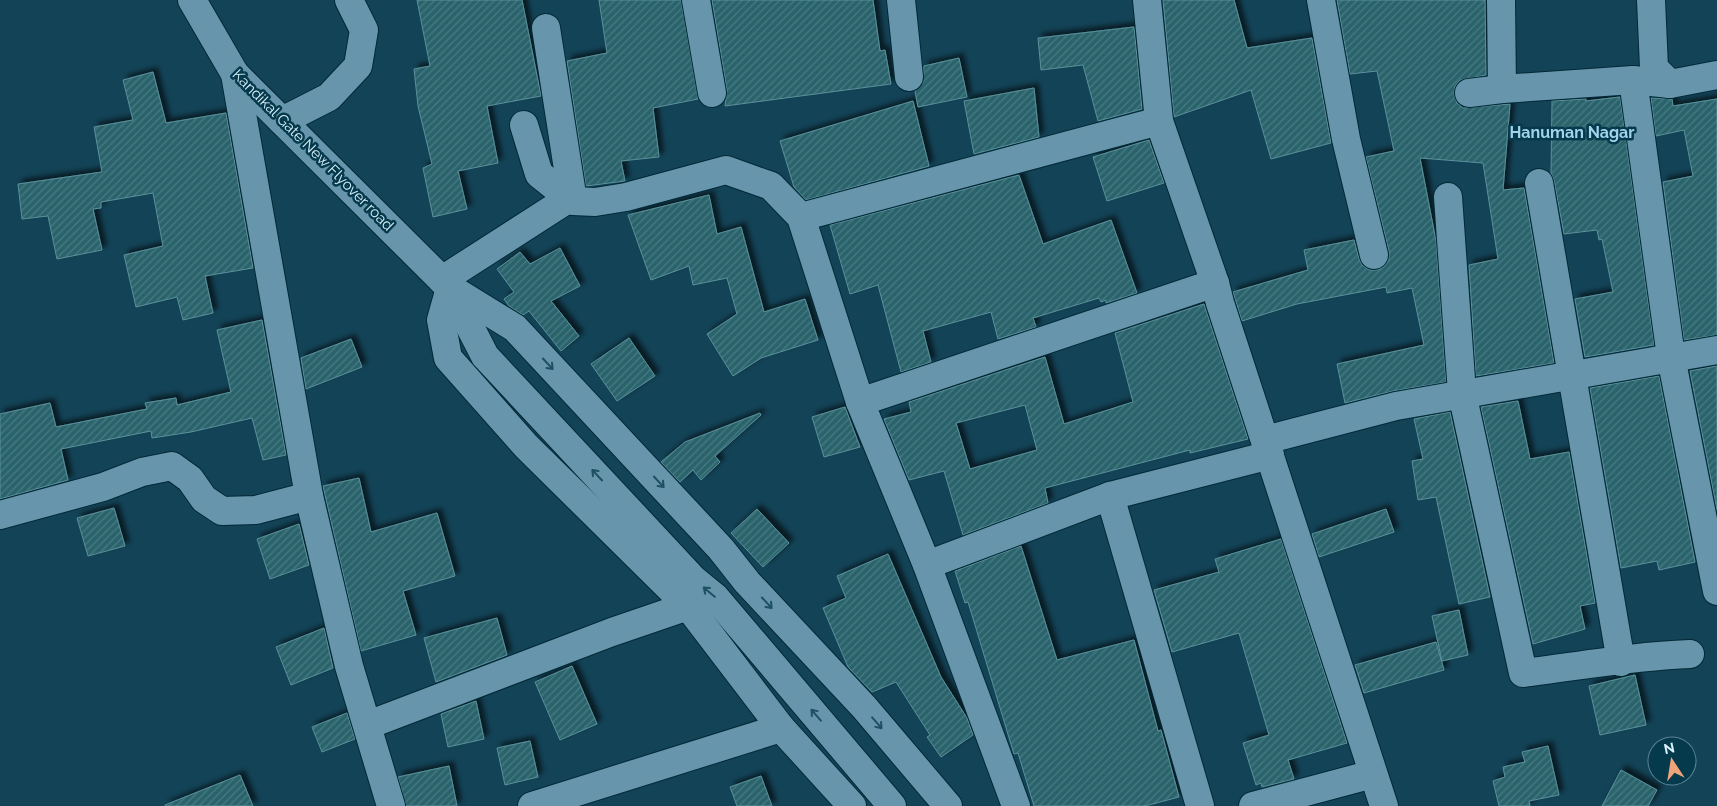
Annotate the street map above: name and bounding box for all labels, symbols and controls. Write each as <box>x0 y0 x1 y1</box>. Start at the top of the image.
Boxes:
street label: Kandikal Gate New Flyover road <box>229 66 397 234</box>
district label: Hanuman Nagar <box>1510 123 1634 142</box>
one-way arrow <box>542 357 554 370</box>
one-way arrow <box>591 469 602 482</box>
one-way arrow <box>653 476 665 489</box>
one-way arrow <box>703 587 716 598</box>
one-way arrow <box>761 597 773 610</box>
one-way arrow <box>810 708 822 721</box>
one-way arrow <box>871 716 883 729</box>
north arrow <box>1647 736 1697 786</box>
text: N <box>1662 739 1676 757</box>

